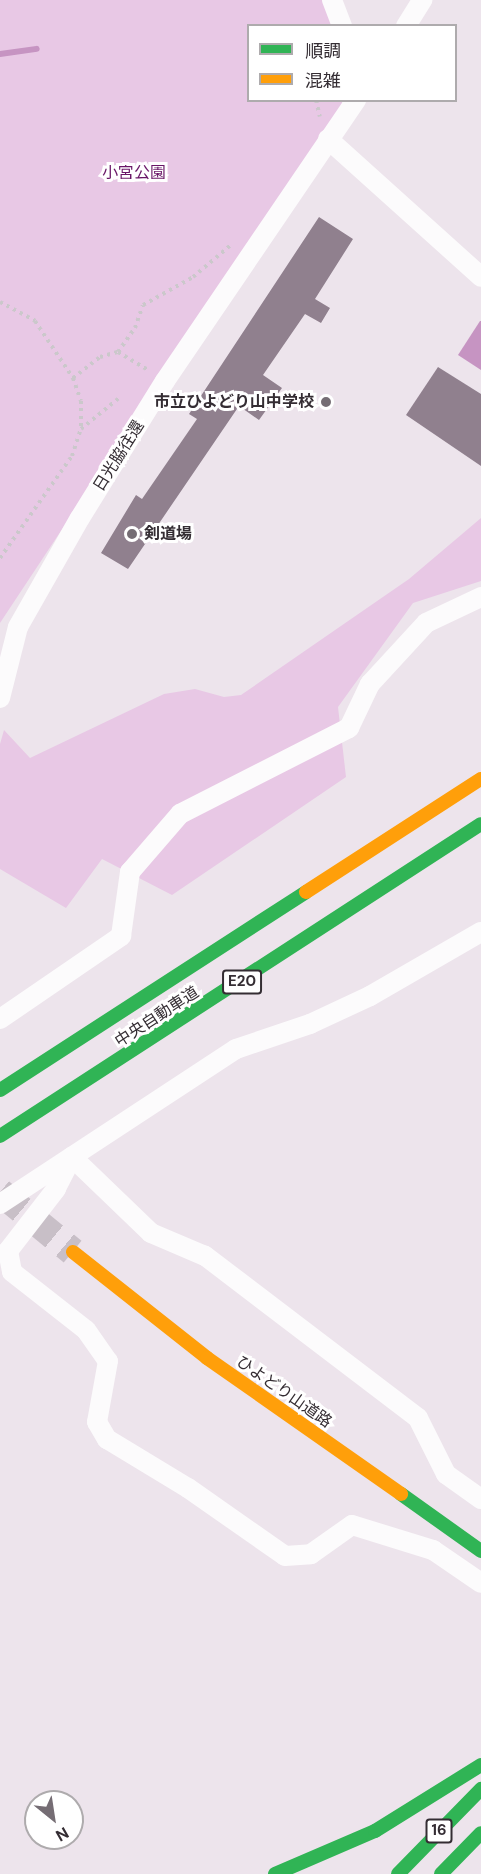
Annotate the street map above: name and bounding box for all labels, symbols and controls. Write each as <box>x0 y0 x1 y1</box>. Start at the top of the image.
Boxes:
legend <box>247 24 457 102</box>
text: 順調 <box>305 39 341 63</box>
text: 混雑 <box>305 69 341 93</box>
park label: 小宮公園 <box>102 163 166 183</box>
place label: 市立ひよどり山中学校 <box>154 392 314 412</box>
marker: 市立ひよどり山中学校 <box>319 395 333 409</box>
street label: 日光脇往還 <box>90 417 148 495</box>
place label: 剣道場 <box>144 524 192 544</box>
marker: 剣道場 <box>125 527 139 541</box>
road number: E20 <box>221 970 263 994</box>
street label: 中央自動車道 <box>112 983 202 1051</box>
street label: ひよどり山道路 <box>233 1352 335 1432</box>
north arrow <box>24 1790 84 1850</box>
road number: 16 <box>426 1819 452 1843</box>
text: N <box>52 1822 73 1846</box>

